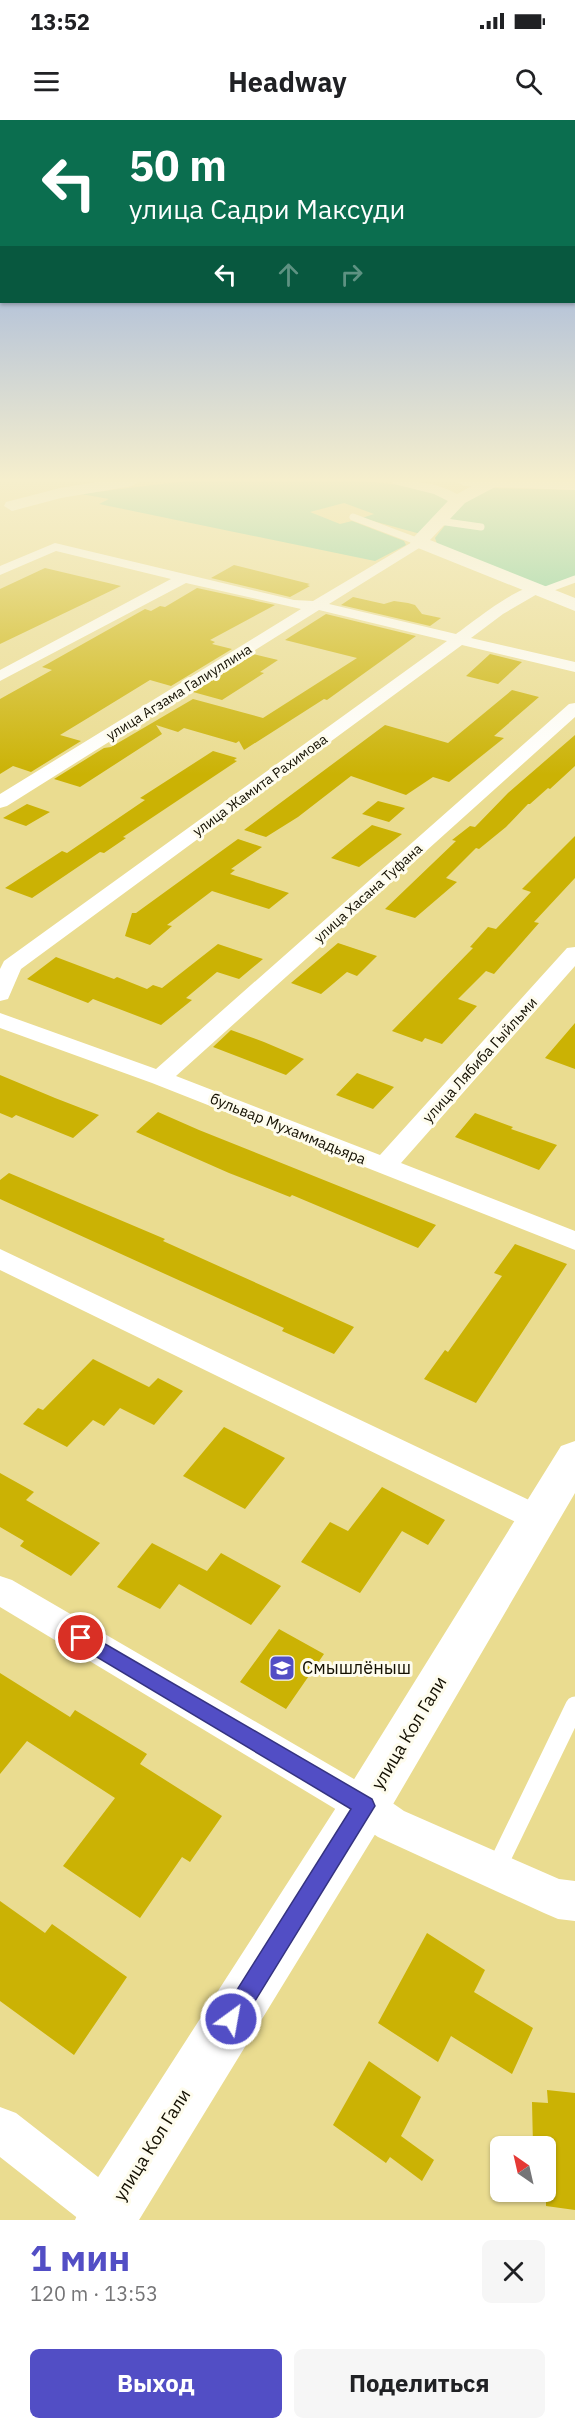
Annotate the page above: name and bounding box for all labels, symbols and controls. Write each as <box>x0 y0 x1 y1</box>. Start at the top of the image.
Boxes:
text: 13:52 <box>30 7 90 36</box>
text: Headway <box>228 64 347 99</box>
icon: menu <box>30 65 63 98</box>
icon: search <box>512 65 545 98</box>
text: 50 m <box>129 138 227 193</box>
icon: left <box>30 144 108 222</box>
text: улица Садри Максуди <box>129 191 405 226</box>
icon: left <box>209 258 242 291</box>
icon: ahead <box>272 258 305 291</box>
icon: right <box>335 258 368 291</box>
street label: улица Агзама Галиуллина <box>103 640 255 744</box>
street label: улица Жамита Рахимова <box>189 730 331 840</box>
street label: улица Хасана Туфана <box>310 839 426 946</box>
street label: улица Лябиба Гыйльми <box>418 993 541 1126</box>
street label: бульвар Мухаммадьяра <box>207 1089 369 1169</box>
pin <box>55 1612 106 1663</box>
icon: arrive <box>64 1621 97 1654</box>
school or university icon: Смышлёныш <box>267 1653 297 1683</box>
place label: Смышлёныш <box>302 1656 411 1679</box>
street label: улица Кол Гали <box>366 1672 451 1794</box>
position arrow <box>199 1987 263 2051</box>
street label: улица Кол Гали <box>108 2084 195 2205</box>
north arrow <box>490 2136 556 2202</box>
map controls <box>490 2136 556 2202</box>
text: 1 мин <box>30 2234 130 2281</box>
button: close <box>482 2240 545 2303</box>
text: 120 m · 13:53 <box>30 2280 158 2307</box>
button: Выход <box>30 2349 282 2418</box>
button: Поделиться <box>294 2349 545 2418</box>

